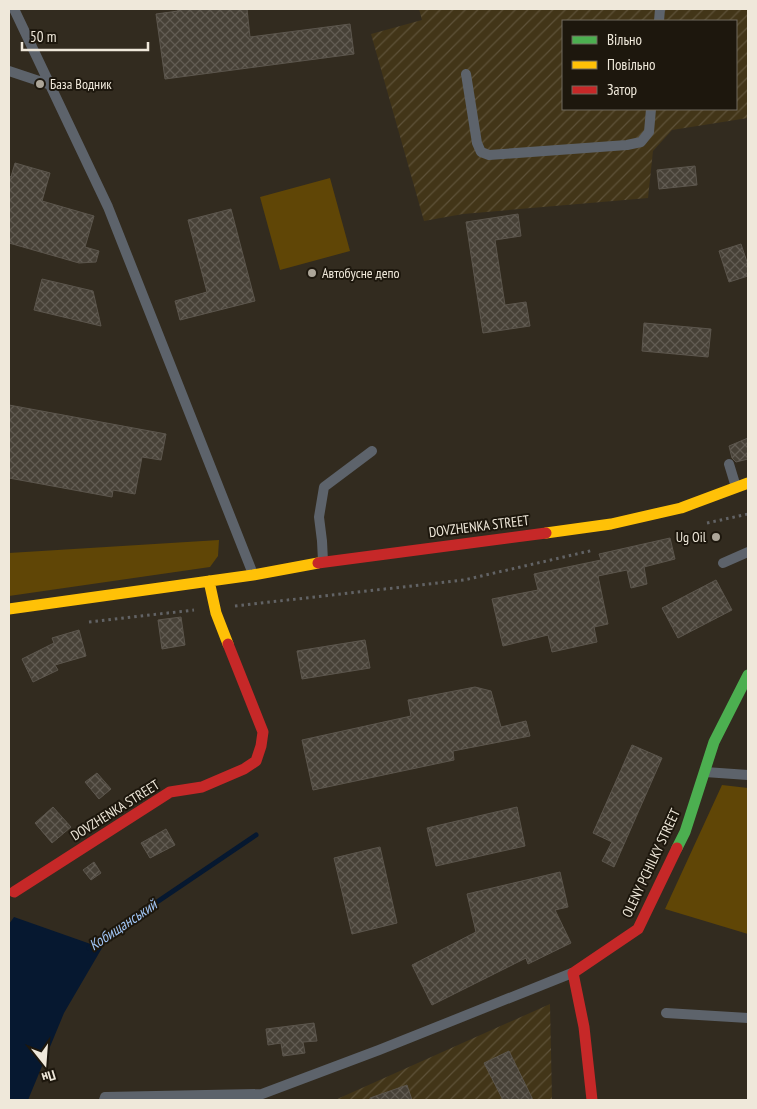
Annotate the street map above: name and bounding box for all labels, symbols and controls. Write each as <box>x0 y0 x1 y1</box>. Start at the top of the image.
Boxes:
scale bar <box>22 20 149 52</box>
legend <box>562 20 737 110</box>
text: 50 m <box>30 27 56 46</box>
text: Вільно <box>607 30 642 49</box>
text: Повільно <box>607 55 655 74</box>
place label: База Водник <box>50 75 112 93</box>
marker: База Водник <box>34 78 46 90</box>
text: Затор <box>607 80 637 99</box>
place label: Автобусне депо <box>322 264 400 282</box>
marker: Автобусне депо <box>306 267 318 279</box>
street label: DOVZHENKA STREET <box>428 511 531 541</box>
place label: Ug Oil <box>676 528 707 546</box>
marker: Ug Oil <box>710 531 722 543</box>
street label: DOVZHENKA STREET <box>67 775 163 844</box>
street label: OLENY PCHILKY STREET <box>618 805 684 920</box>
water label: Кобищанський <box>85 894 161 954</box>
north arrow <box>20 1039 70 1089</box>
text: Пн <box>40 1066 58 1087</box>

